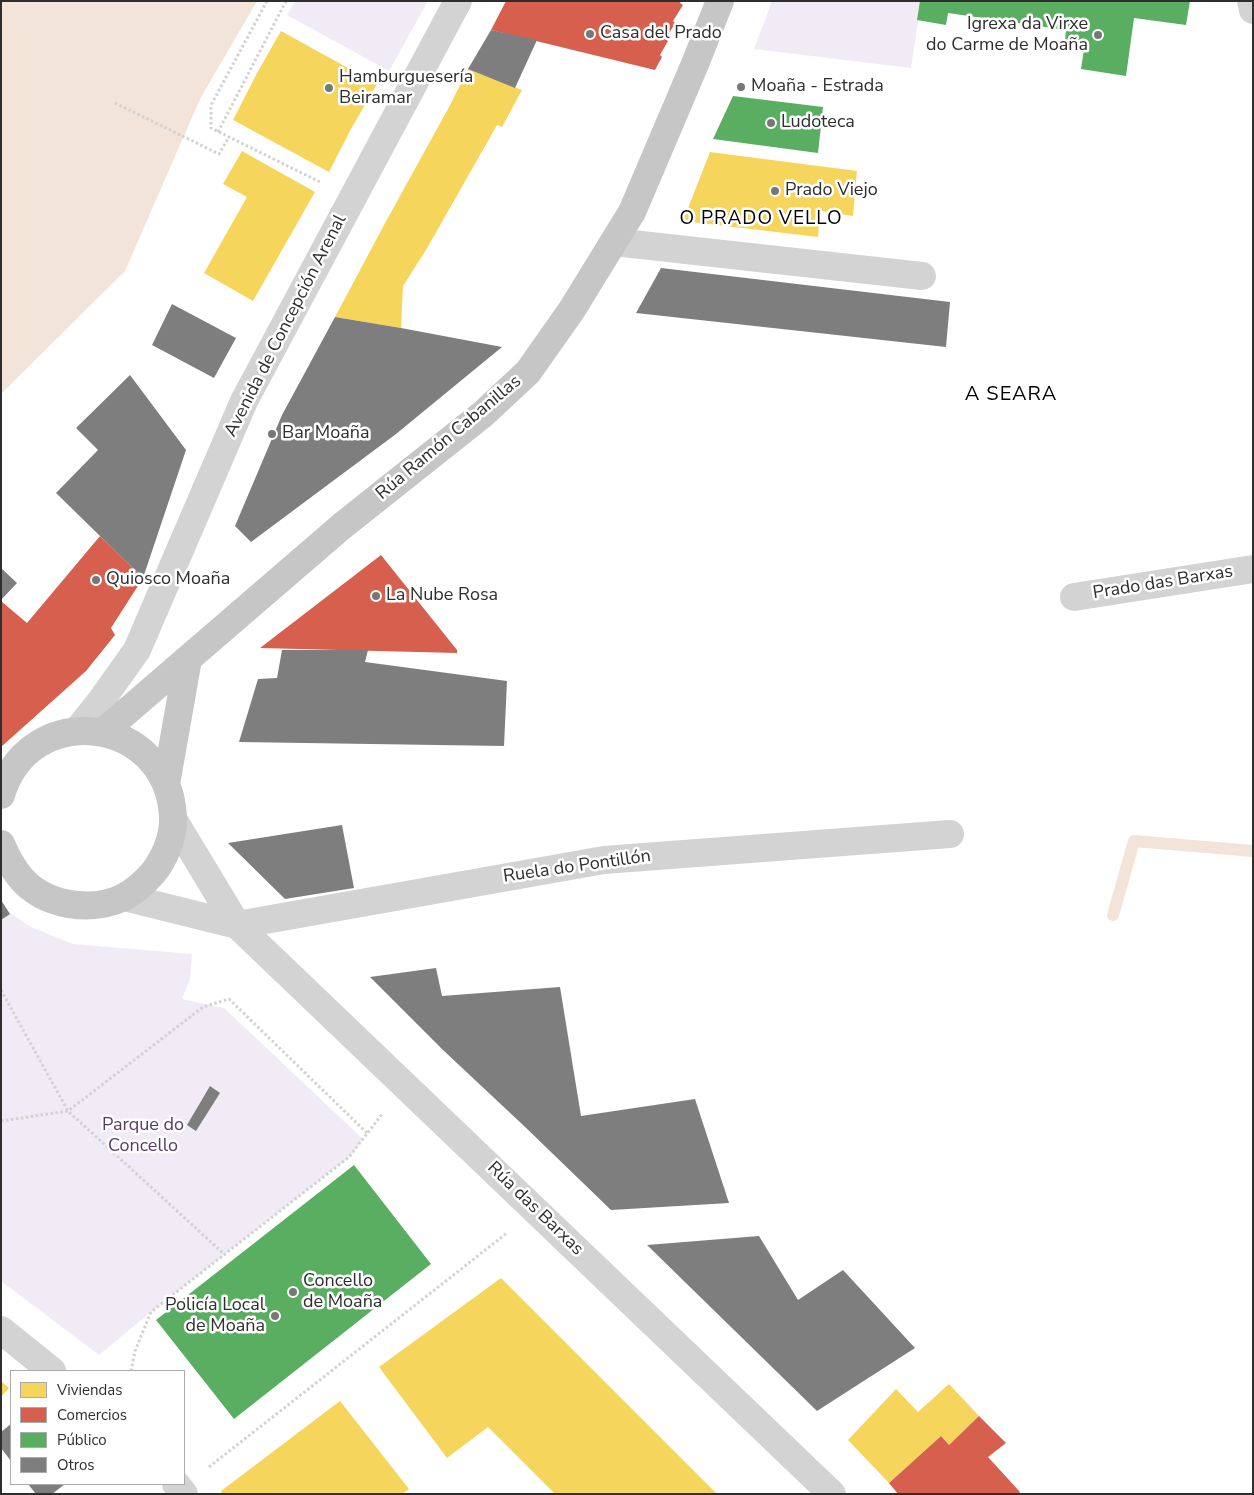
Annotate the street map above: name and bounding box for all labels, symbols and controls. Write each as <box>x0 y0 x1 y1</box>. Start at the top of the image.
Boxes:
place label: Igrexa da Virxe do Carme de Moaña <box>926 14 1088 56</box>
place label: Casa del Prado <box>600 23 722 45</box>
marker: Casa del Prado <box>584 28 596 40</box>
marker: Igrexa da Virxe do Carme de Moaña <box>1092 29 1104 41</box>
place label: Hamburguesería Beiramar <box>339 67 473 110</box>
place label: Moaña - Estrada <box>751 76 884 98</box>
marker: Moaña - Estrada <box>735 81 747 93</box>
marker: Hamburguesería Beiramar <box>323 82 335 94</box>
place label: Ludoteca <box>781 112 855 134</box>
marker: Ludoteca <box>765 117 777 129</box>
place label: Prado Viejo <box>785 180 878 202</box>
marker: Prado Viejo <box>769 185 781 197</box>
district label: O PRADO VELLO <box>678 208 844 230</box>
street label: Avenida de Concepción Arenal <box>220 211 352 441</box>
street label: Rúa Ramón Cabanillas <box>372 371 526 505</box>
district label: A SEARA <box>964 383 1058 407</box>
place label: Bar Moaña <box>282 423 369 445</box>
marker: Bar Moaña <box>266 428 278 440</box>
street label: Prado das Barxas <box>1091 561 1235 605</box>
place label: Quiosco Moaña <box>106 569 230 591</box>
marker: Quiosco Moaña <box>90 574 102 586</box>
place label: La Nube Rosa <box>386 585 498 607</box>
marker: La Nube Rosa <box>370 590 382 602</box>
street label: Ruela do Pontillón <box>502 846 652 888</box>
park label: Parque do Concello <box>102 1115 184 1158</box>
street label: Rúa das Barxas <box>482 1158 588 1260</box>
place label: Concello de Moaña <box>303 1271 382 1314</box>
marker: Concello de Moaña <box>287 1286 299 1298</box>
place label: Policía Local de Moaña <box>165 1295 265 1338</box>
marker: Policía Local de Moaña <box>269 1310 281 1322</box>
legend <box>10 1370 185 1485</box>
text: Viviendas <box>57 1380 122 1400</box>
text: Comercios <box>57 1405 127 1425</box>
text: Público <box>57 1430 107 1450</box>
text: Otros <box>57 1455 95 1475</box>

